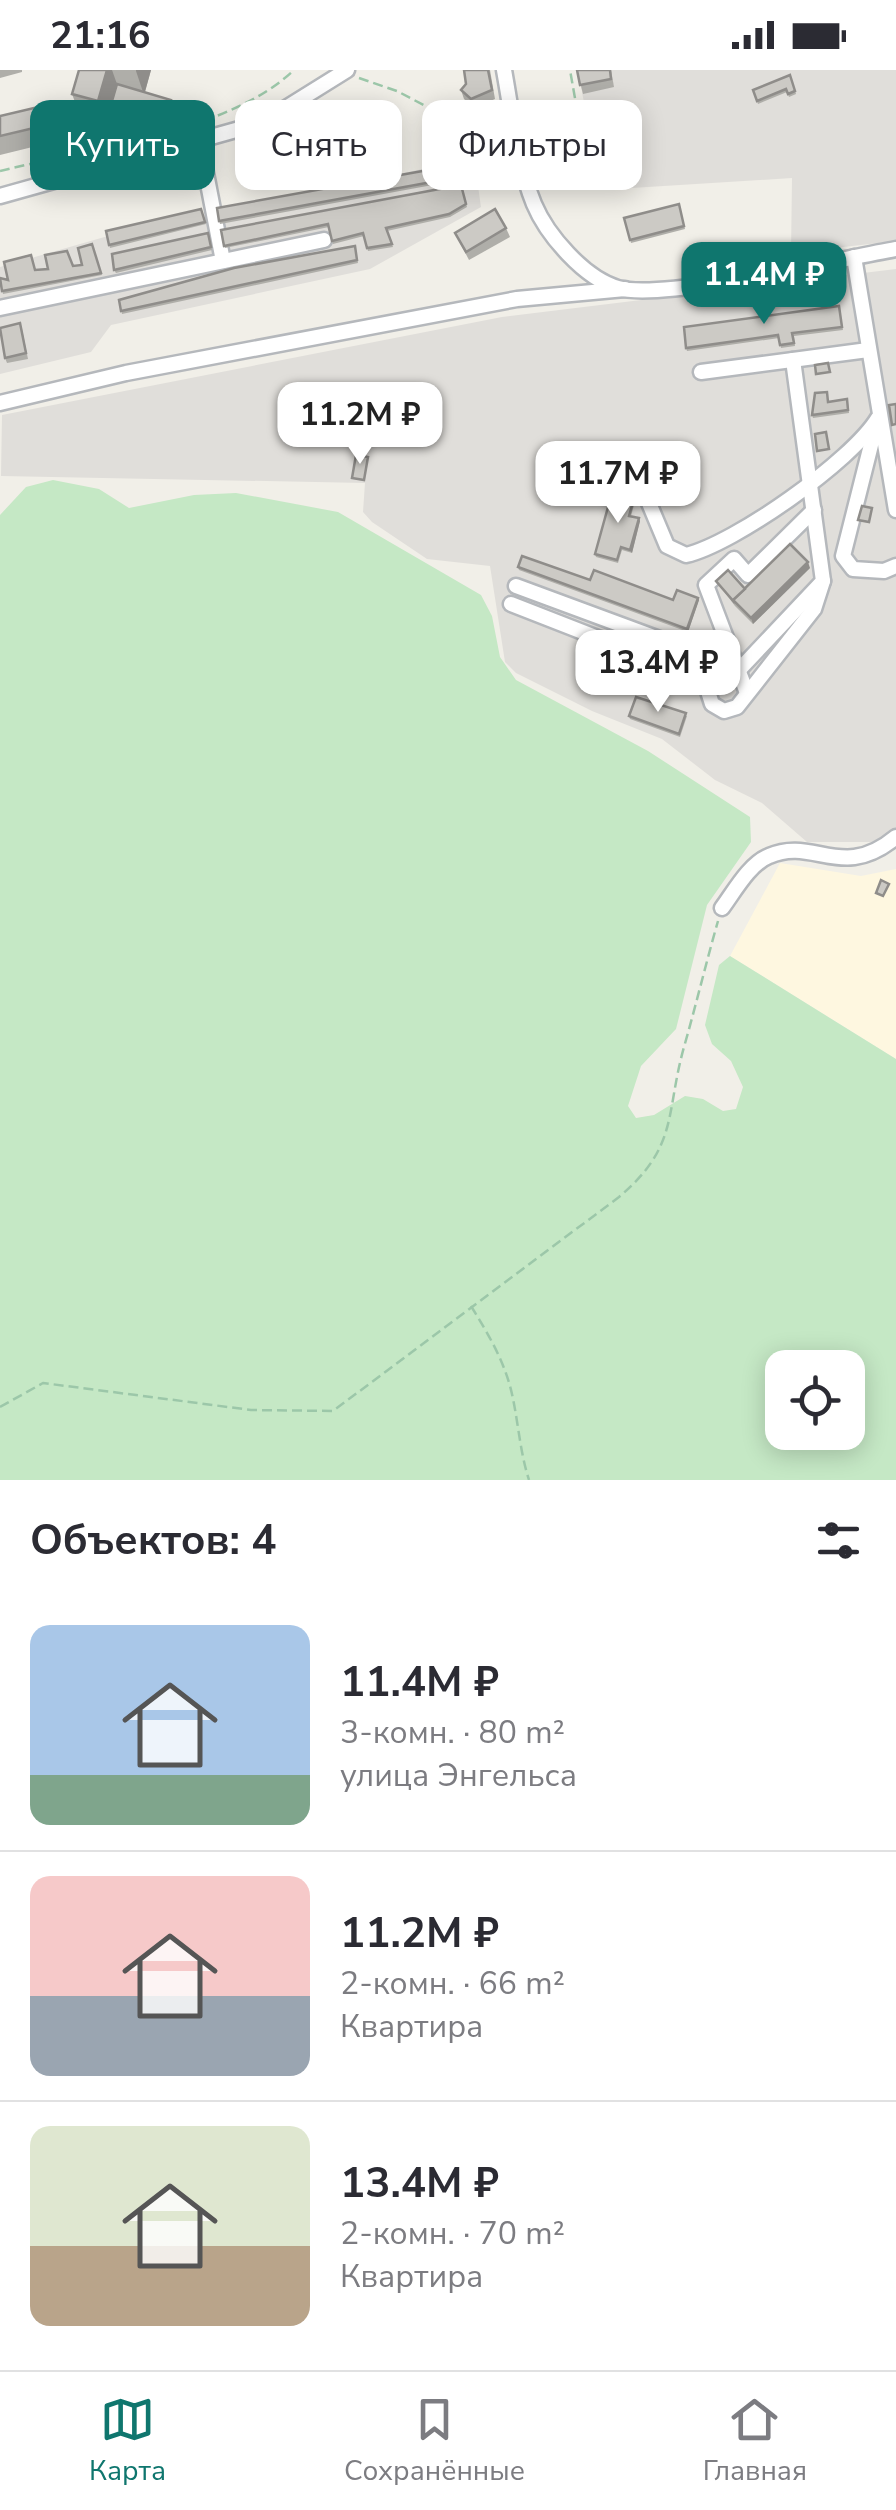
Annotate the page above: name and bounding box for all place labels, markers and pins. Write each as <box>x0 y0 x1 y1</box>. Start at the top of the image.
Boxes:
pin: 11.4M ₽ <box>672 242 856 327</box>
pin: 11.2M ₽ <box>268 382 452 467</box>
pin: 11.7M ₽ <box>526 441 710 526</box>
pin: 13.4M ₽ <box>566 630 750 715</box>

